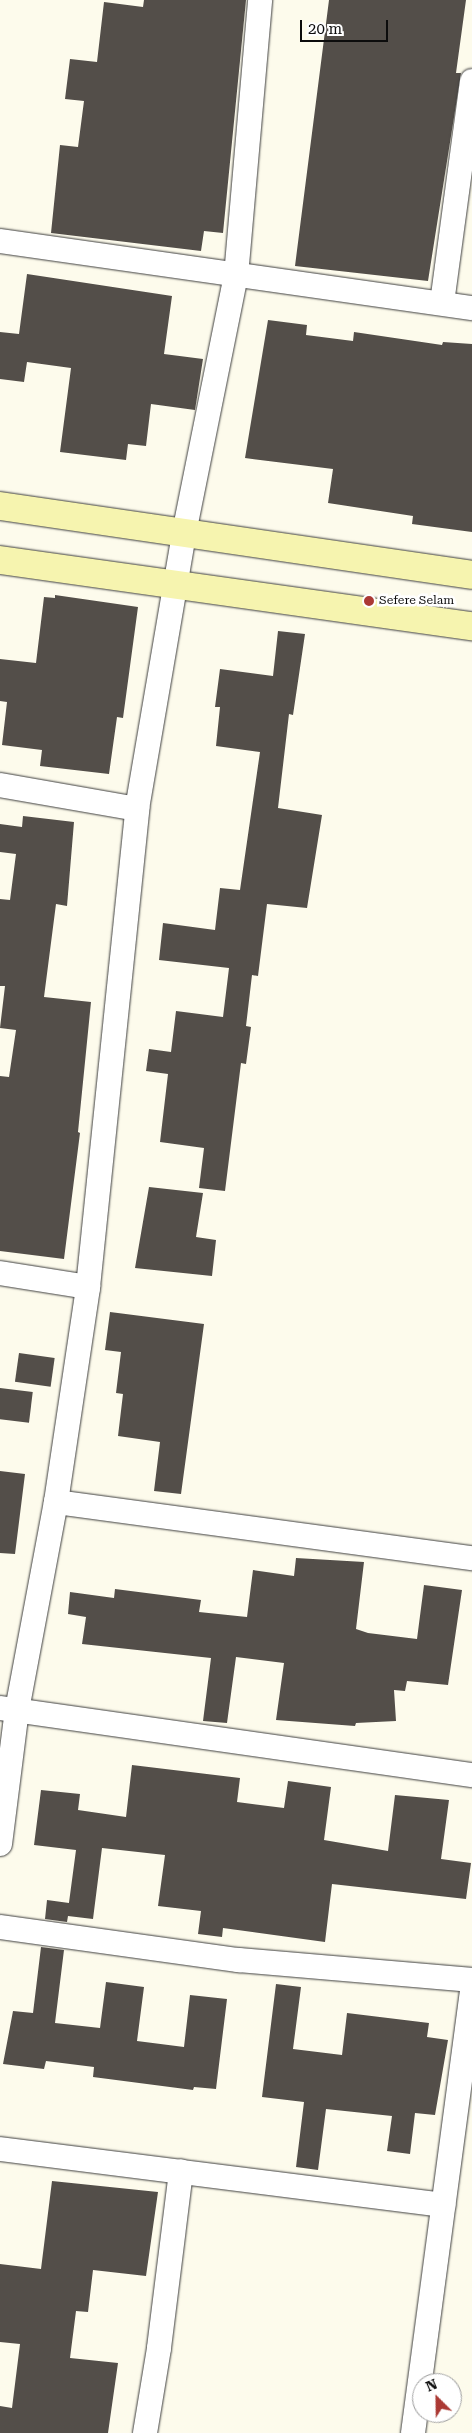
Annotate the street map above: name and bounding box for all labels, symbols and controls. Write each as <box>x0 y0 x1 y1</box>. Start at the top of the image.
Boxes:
scale bar <box>302 10 390 42</box>
text: 20 m <box>308 20 342 38</box>
place label: Sefere Selam <box>379 594 454 608</box>
marker: Sefere Selam <box>363 595 375 607</box>
north arrow <box>412 2373 462 2423</box>
text: N <box>423 2376 440 2395</box>

